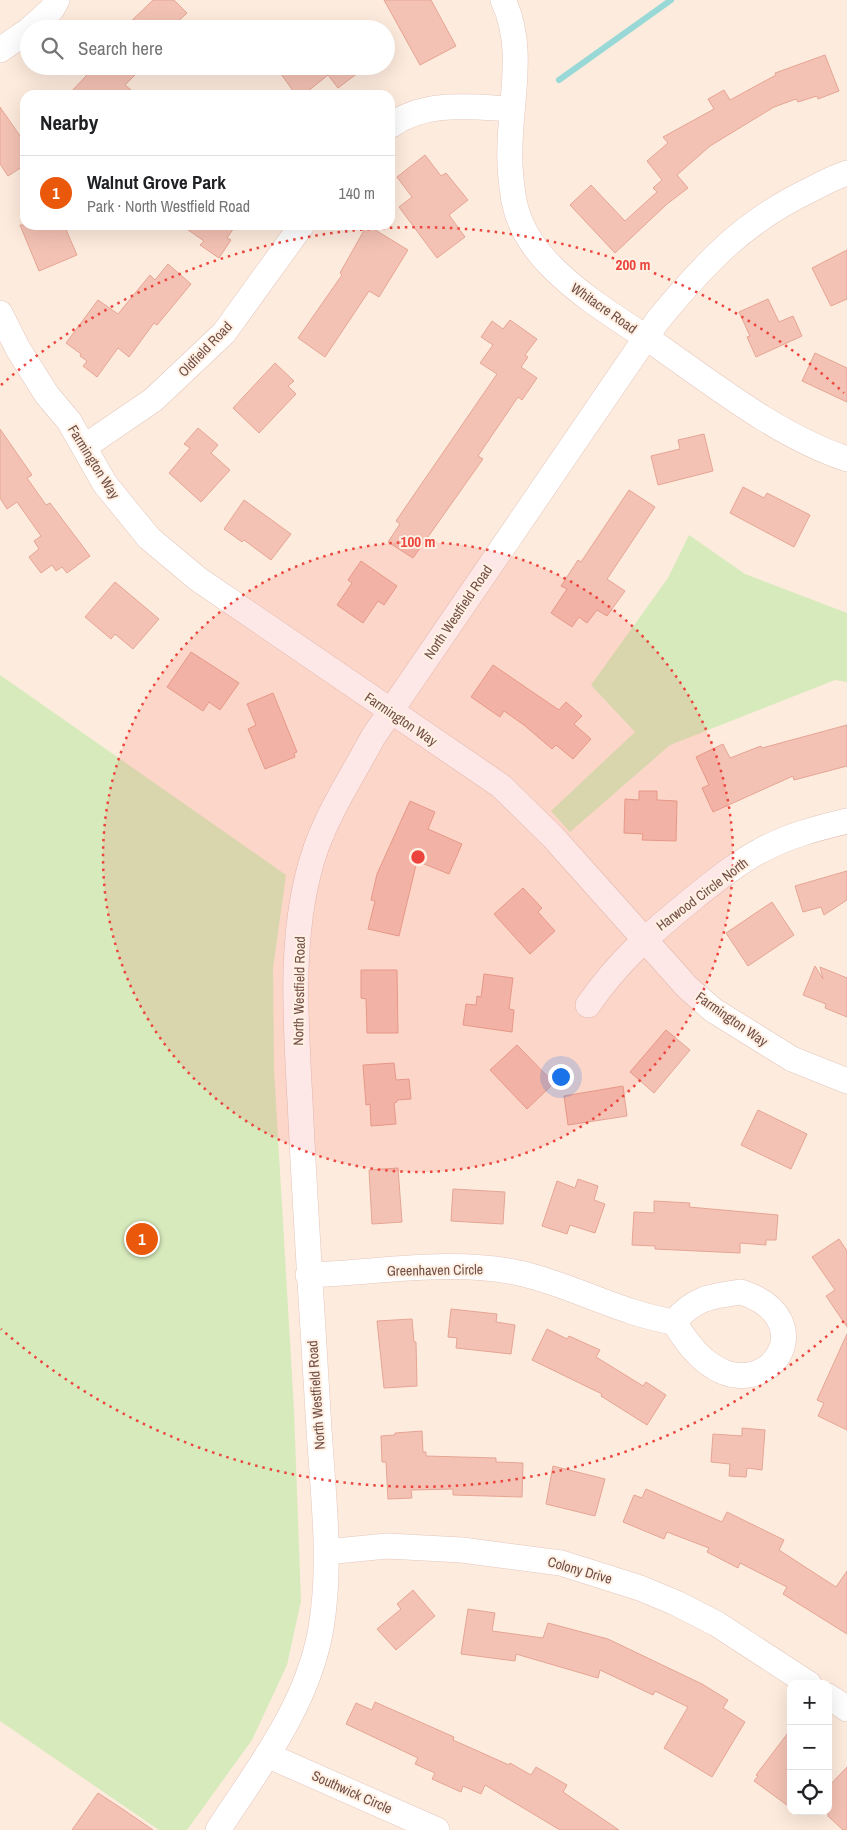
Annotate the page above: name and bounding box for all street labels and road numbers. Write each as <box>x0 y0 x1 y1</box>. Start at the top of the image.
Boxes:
street label: Whitacre Road <box>567 279 641 337</box>
street label: Oldfield Road <box>174 317 236 381</box>
street label: Farmington Way <box>64 422 124 503</box>
street label: North Westfield Road <box>420 562 496 662</box>
street label: Farmington Way <box>361 688 441 750</box>
street label: Harwood Circle North <box>653 854 751 934</box>
street label: North Westfield Road <box>289 936 309 1046</box>
street label: Farmington Way <box>692 988 772 1051</box>
street label: Greenhaven Circle <box>387 1260 483 1280</box>
street label: North Westfield Road <box>303 1340 329 1450</box>
street label: Colony Drive <box>546 1552 614 1588</box>
street label: Southwick Circle <box>309 1766 395 1818</box>

